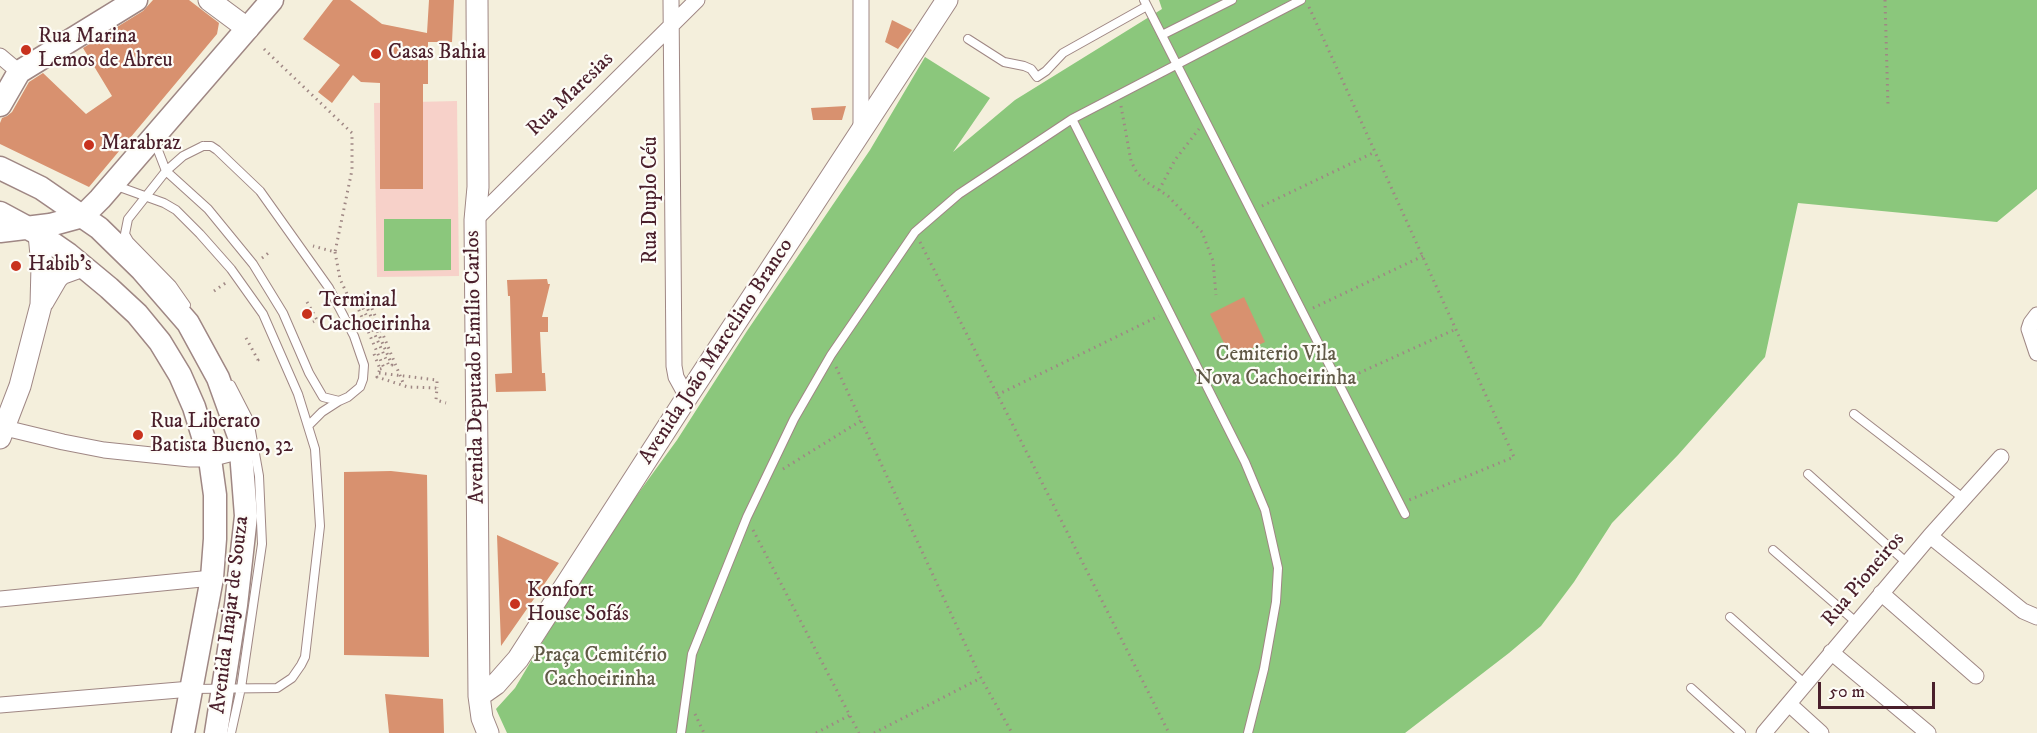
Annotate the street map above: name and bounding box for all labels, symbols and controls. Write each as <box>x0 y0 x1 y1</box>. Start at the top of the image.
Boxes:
place label: Rua Marina Lemos de Abreu <box>38 25 173 75</box>
place label: Casas Bahia <box>388 41 486 67</box>
marker: Rua Marina Lemos de Abreu <box>19 43 33 57</box>
marker: Casas Bahia <box>369 47 383 61</box>
street label: Rua Maresias <box>522 48 620 142</box>
place label: Marabraz <box>101 132 181 158</box>
street label: Rua Duplo Céu <box>639 136 665 264</box>
marker: Marabraz <box>82 138 96 152</box>
street label: Avenida Deputado Emílio Carlos <box>461 230 491 504</box>
street label: Avenida João Marcelino Branco <box>635 234 799 470</box>
place label: Habib's <box>28 253 92 279</box>
marker: Habib's <box>9 259 23 273</box>
place label: Terminal Cachoeirinha <box>319 289 430 339</box>
marker: Terminal Cachoeirinha <box>300 307 314 321</box>
park label: Cemiterio Vila Nova Cachoeirinha <box>1195 343 1357 393</box>
place label: Rua Liberato Batista Bueno, 32 <box>150 410 293 460</box>
marker: Rua Liberato Batista Bueno, 32 <box>131 428 145 442</box>
street label: Avenida Inajar de Souza <box>206 515 256 715</box>
street label: Rua Pioneiros <box>1817 528 1911 632</box>
place label: Konfort House Sofás <box>527 579 629 629</box>
marker: Konfort House Sofás <box>508 597 522 611</box>
park label: Praça Cemitério Cachoeirinha <box>533 644 667 694</box>
scale bar <box>1821 670 1938 708</box>
text: 50 m <box>1829 681 1865 703</box>

